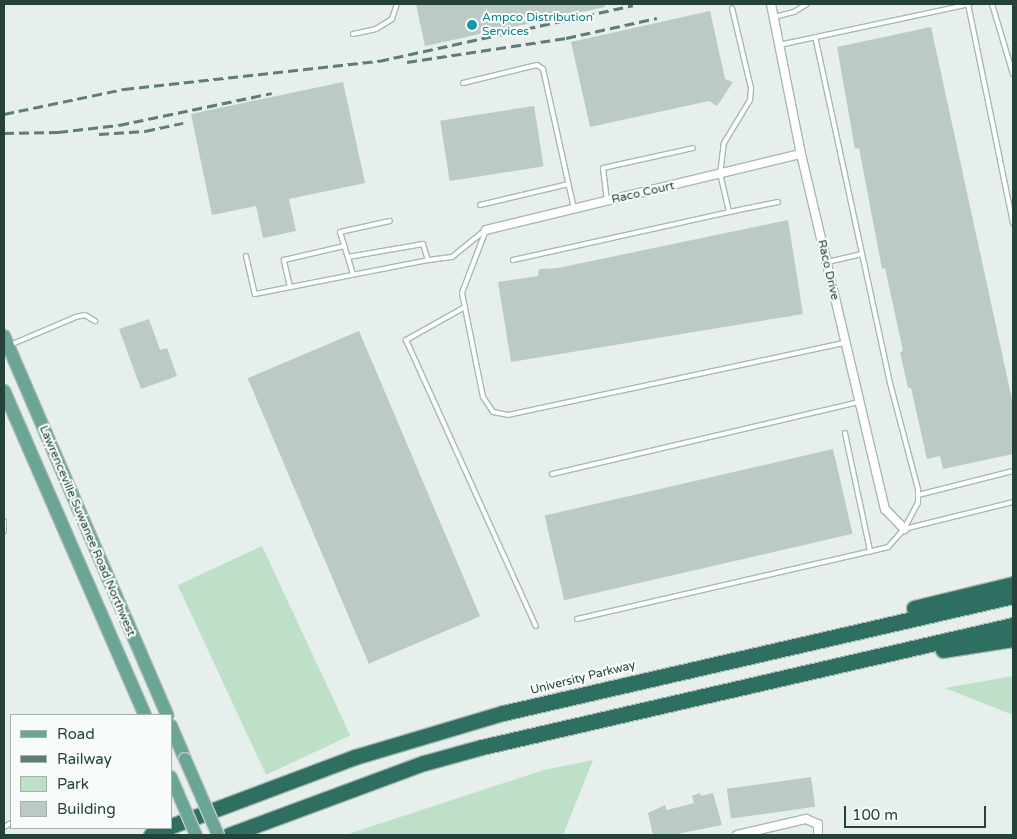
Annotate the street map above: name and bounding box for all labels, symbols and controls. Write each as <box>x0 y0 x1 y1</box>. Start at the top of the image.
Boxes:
place label: Ampco Distribution Services <box>482 11 593 39</box>
marker: Ampco Distribution Services <box>466 19 478 31</box>
street label: Raco Court <box>610 179 676 207</box>
street label: Raco Drive <box>814 238 842 302</box>
street label: Lawrenceville Suwanee Road Northwest <box>36 423 138 639</box>
street label: University Parkway <box>529 658 637 698</box>
legend <box>10 714 172 829</box>
text: Road <box>57 725 95 743</box>
text: Railway <box>57 750 112 768</box>
text: Park <box>57 775 89 793</box>
scale bar <box>847 796 990 828</box>
text: Building <box>57 800 116 818</box>
text: 100 m <box>852 806 898 824</box>

